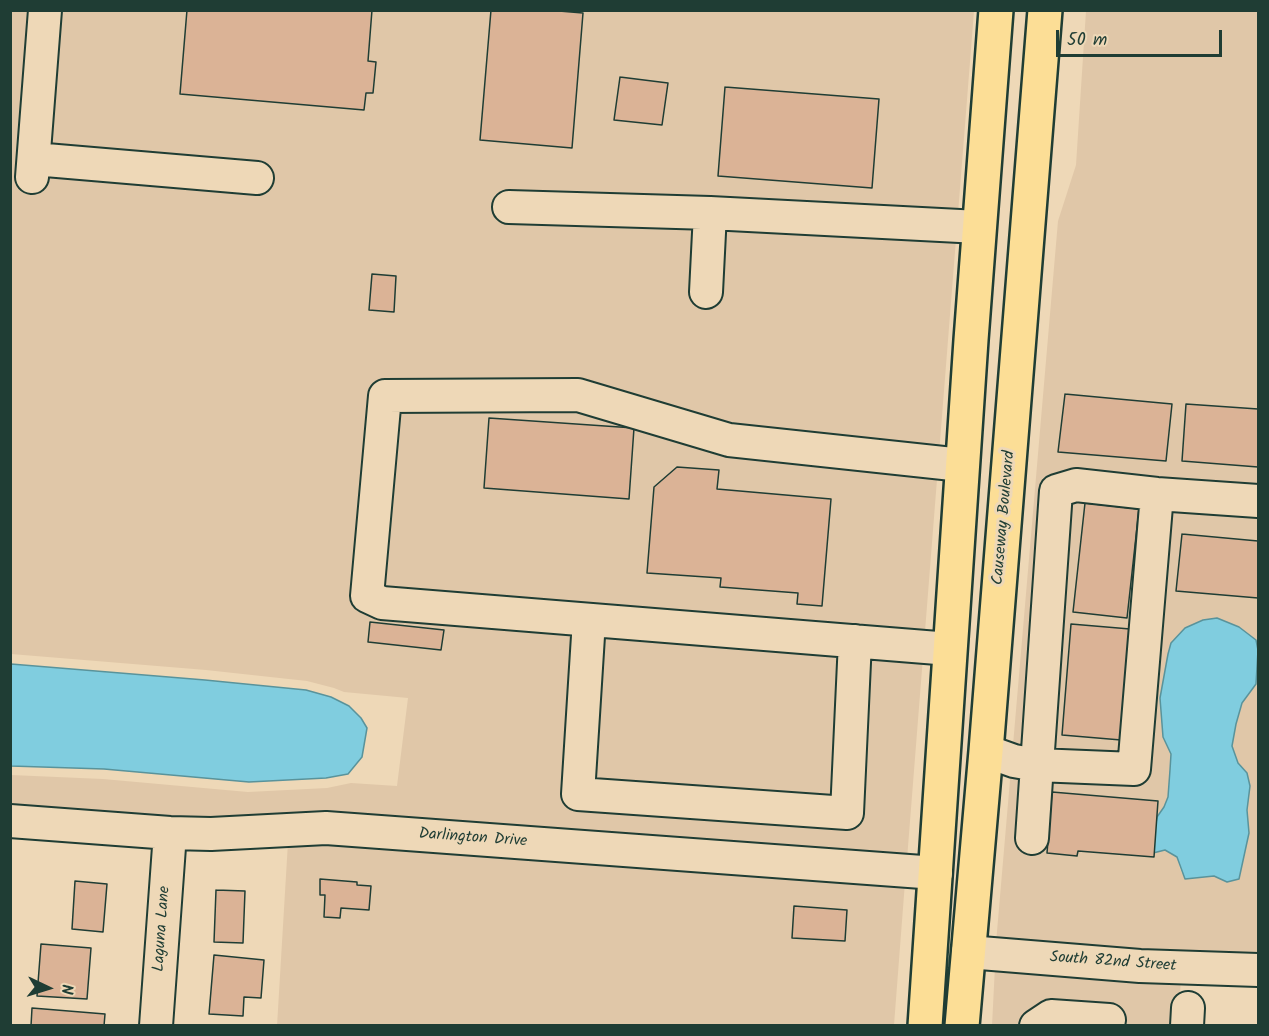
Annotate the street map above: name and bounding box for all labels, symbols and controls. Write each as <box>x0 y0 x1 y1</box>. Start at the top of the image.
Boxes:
scale bar <box>1059 18 1226 56</box>
text: 50 m <box>1067 26 1107 55</box>
street label: Causeway Boulevard <box>990 450 1020 586</box>
street label: Darlington Drive <box>418 826 528 852</box>
street label: Laguna Lane <box>150 885 176 973</box>
street label: South 82nd Street <box>1049 949 1177 977</box>
north arrow <box>18 958 78 1018</box>
text: N <box>54 983 79 995</box>

